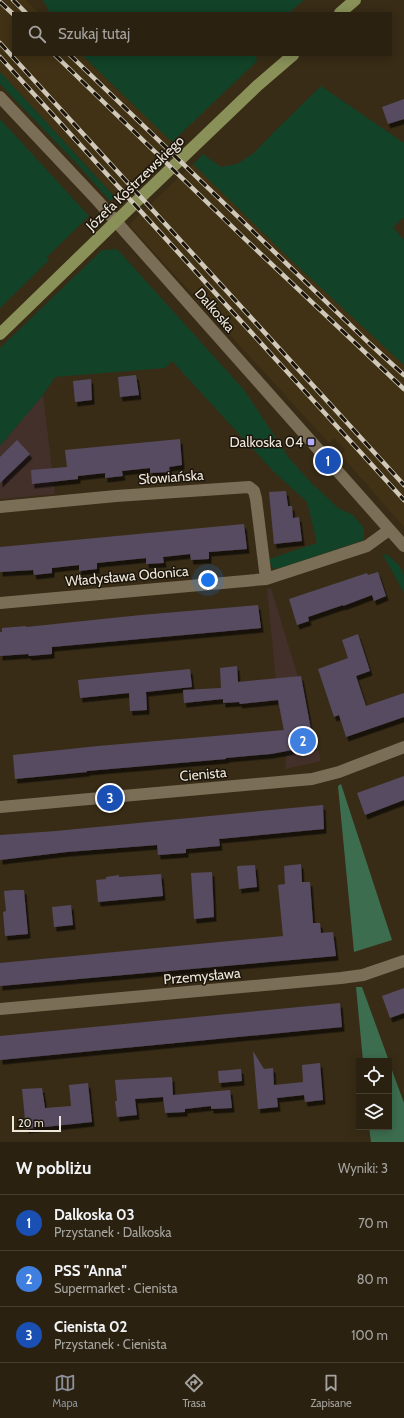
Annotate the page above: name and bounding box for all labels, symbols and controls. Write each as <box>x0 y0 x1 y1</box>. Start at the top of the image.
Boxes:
search box <box>12 12 392 56</box>
icon: search <box>26 23 48 45</box>
text: Szukaj tutaj <box>58 25 130 43</box>
street label: Józefa Kostrzewskiego <box>81 131 188 235</box>
street label: Dalkoska <box>191 284 239 336</box>
place label: Dalkoska 04 <box>230 433 303 451</box>
marker: Dalkoska 04 <box>306 437 316 447</box>
pin: 1 <box>315 446 341 476</box>
street label: Słowiańska <box>138 466 205 488</box>
street label: Władysława Odonica <box>65 562 190 590</box>
your location <box>198 570 218 590</box>
pin: 2 <box>290 726 316 756</box>
street label: Cienista <box>179 763 228 785</box>
pin: 3 <box>97 783 123 813</box>
street label: Przemysława <box>163 964 242 988</box>
map controls <box>356 1058 392 1130</box>
button: locate <box>356 1058 392 1094</box>
button: layers <box>356 1094 392 1130</box>
scale bar <box>12 1114 61 1133</box>
text: 20 m <box>18 1116 44 1130</box>
text: W pobliżu <box>16 1158 91 1178</box>
text: Wyniki: 3 <box>338 1160 388 1176</box>
text: Dalkoska 03 <box>54 1206 135 1224</box>
text: 1 <box>27 1215 31 1231</box>
text: 70 m <box>358 1215 388 1231</box>
text: Przystanek · Dalkoska <box>54 1224 172 1240</box>
text: PSS "Anna" <box>54 1262 127 1280</box>
text: 2 <box>26 1271 32 1287</box>
text: 80 m <box>357 1271 388 1287</box>
text: Supermarket · Cienista <box>54 1280 177 1296</box>
text: Cienista 02 <box>54 1318 128 1336</box>
text: 3 <box>25 1327 33 1343</box>
text: 100 m <box>351 1327 388 1343</box>
text: Przystanek · Cienista <box>54 1336 167 1352</box>
tab: Mapa <box>52 1372 78 1410</box>
tab: Trasa <box>182 1372 206 1410</box>
tab: Zapisane <box>310 1372 352 1410</box>

